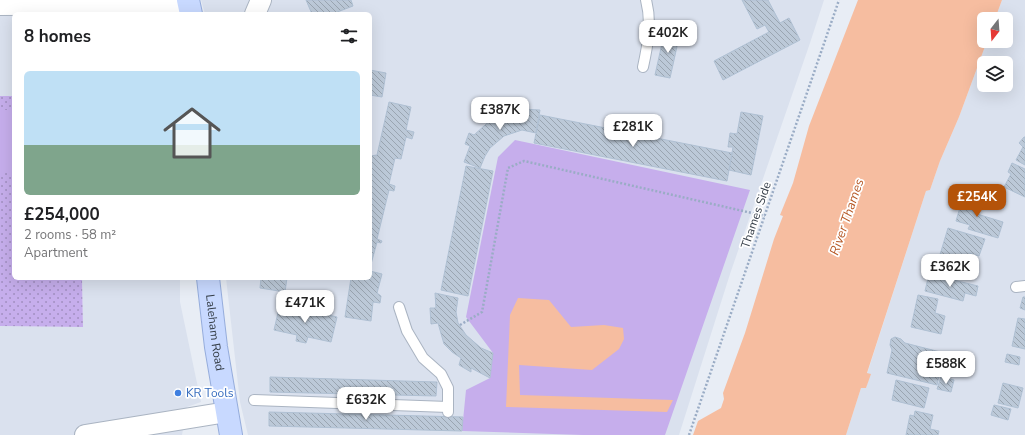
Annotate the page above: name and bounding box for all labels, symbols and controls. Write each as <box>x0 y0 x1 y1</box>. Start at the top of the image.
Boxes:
north arrow <box>977 12 1013 48</box>
map controls <box>977 12 1013 92</box>
pin: £402K <box>640 20 696 54</box>
text: £402K <box>648 24 688 42</box>
text: 8 homes <box>24 25 91 48</box>
icon: filters <box>338 25 360 47</box>
button: layers <box>977 56 1013 92</box>
icon: home <box>156 97 228 169</box>
pin: £387K <box>472 97 528 131</box>
text: £387K <box>480 101 520 119</box>
pin: £281K <box>605 114 661 148</box>
text: £281K <box>613 118 653 136</box>
water label: River Thames <box>826 176 868 258</box>
street label: Thames Side <box>737 180 775 250</box>
pin: £254K <box>949 184 1005 218</box>
text: £254K <box>957 188 997 206</box>
text: £254,000 <box>24 203 100 226</box>
text: 2 rooms · 58 m² <box>24 226 116 244</box>
text: Apartment <box>24 244 87 262</box>
pin: £362K <box>922 254 978 288</box>
text: £362K <box>930 258 970 276</box>
pin: £471K <box>277 290 333 324</box>
street label: Laleham Road <box>202 293 228 372</box>
text: £471K <box>285 294 325 312</box>
pin: £588K <box>918 351 974 385</box>
text: £588K <box>926 355 966 373</box>
place label: KR Tools <box>186 385 234 401</box>
pin: £632K <box>338 387 394 421</box>
marker: KR Tools <box>173 388 183 398</box>
text: £632K <box>346 391 386 409</box>

